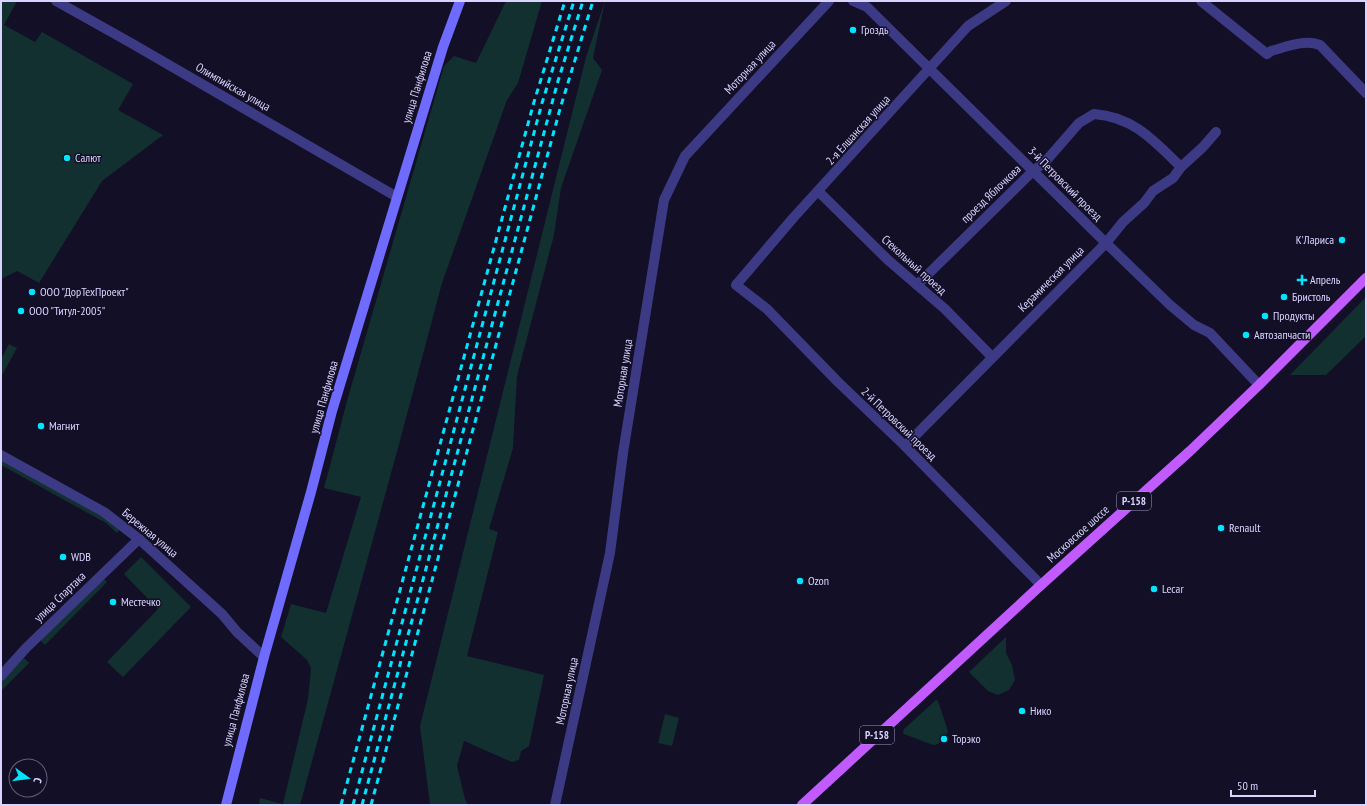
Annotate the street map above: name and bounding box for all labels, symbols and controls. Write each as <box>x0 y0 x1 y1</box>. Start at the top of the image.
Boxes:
place label: Гроздь <box>861 22 889 37</box>
marker: Гроздь <box>848 25 858 35</box>
street label: Моторная улица <box>721 36 779 97</box>
street label: улица Панфилова <box>398 49 435 125</box>
street label: Олимпийская улица <box>193 59 273 114</box>
street label: 2-я Елшанская улица <box>822 92 893 168</box>
street label: 3-й Петровский проезд <box>1025 143 1106 224</box>
place label: Салют <box>75 150 101 165</box>
marker: Салют <box>62 153 72 163</box>
street label: проезд Яблочкова <box>958 161 1024 226</box>
street label: Стекольный проезд <box>879 232 950 298</box>
place label: К'Лариса <box>1296 232 1334 247</box>
marker: К'Лариса <box>1337 235 1347 245</box>
street label: Керамическая улица <box>1015 242 1087 315</box>
place label: Апрель <box>1310 272 1341 287</box>
marker: Апрель <box>1297 275 1307 285</box>
place label: ООО "ДорТехПроект" <box>40 284 129 299</box>
marker: ООО "ДорТехПроект" <box>27 287 37 297</box>
place label: Бристоль <box>1292 289 1331 304</box>
marker: Бристоль <box>1279 292 1289 302</box>
place label: ООО "Титул-2005" <box>29 303 105 318</box>
marker: ООО "Титул-2005" <box>16 306 26 316</box>
place label: Продукты <box>1273 308 1314 323</box>
marker: Продукты <box>1260 311 1270 321</box>
place label: Автозапчасти <box>1254 327 1310 342</box>
marker: Автозапчасти <box>1241 330 1251 340</box>
street label: Моторная улица <box>610 338 635 408</box>
street label: улица Панфилова <box>306 359 341 435</box>
street label: 2-й Петровский проезд <box>859 384 941 464</box>
place label: Магнит <box>49 418 79 433</box>
marker: Магнит <box>36 421 46 431</box>
road number: Р-158 <box>1117 492 1151 510</box>
street label: Московское шоссе <box>1043 502 1112 565</box>
street label: Бережная улица <box>119 505 182 561</box>
place label: Renault <box>1229 520 1261 535</box>
marker: Renault <box>1216 523 1226 533</box>
place label: WDB <box>71 549 91 564</box>
marker: WDB <box>58 552 68 562</box>
street label: улица Спартака <box>31 568 89 625</box>
place label: Ozon <box>808 573 829 588</box>
marker: Ozon <box>795 576 805 586</box>
place label: Lecar <box>1162 581 1184 596</box>
marker: Lecar <box>1149 584 1159 594</box>
place label: Местечко <box>121 594 161 609</box>
marker: Местечко <box>108 597 118 607</box>
street label: Моторная улица <box>552 656 581 726</box>
street label: улица Панфилова <box>219 671 253 748</box>
place label: Нико <box>1030 703 1051 718</box>
marker: Нико <box>1017 706 1027 716</box>
road number: Р-158 <box>860 726 894 744</box>
place label: Торэко <box>952 731 981 746</box>
marker: Торэко <box>939 734 949 744</box>
north arrow <box>8 758 48 798</box>
scale bar <box>1231 772 1315 798</box>
text: С <box>30 776 45 785</box>
text: 50 m <box>1237 778 1258 793</box>

